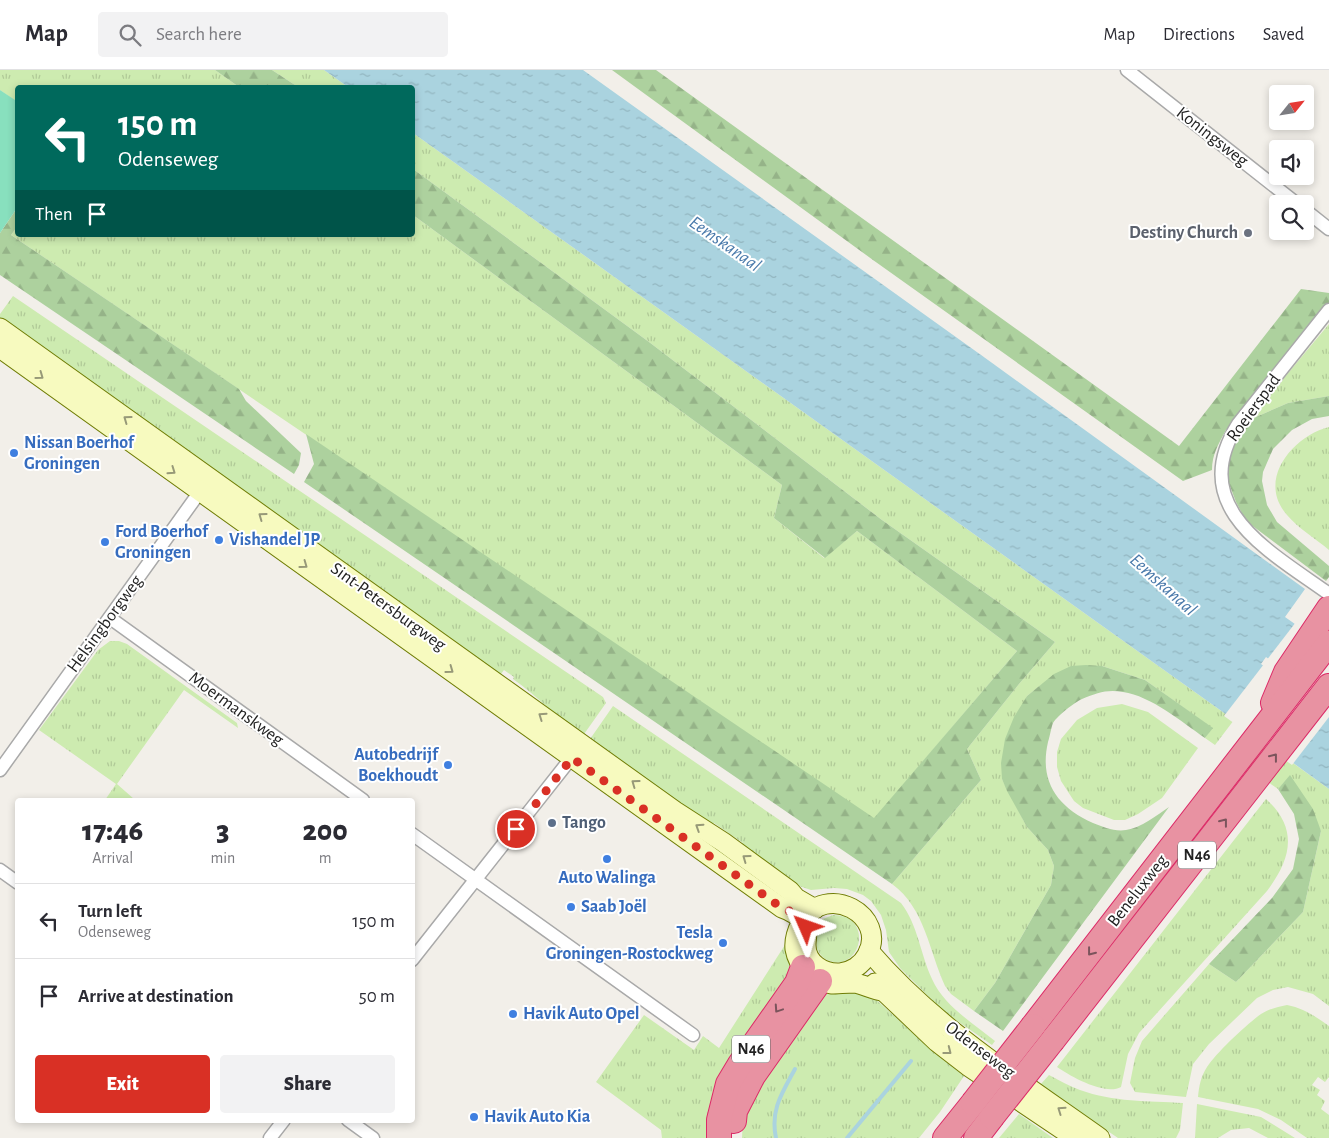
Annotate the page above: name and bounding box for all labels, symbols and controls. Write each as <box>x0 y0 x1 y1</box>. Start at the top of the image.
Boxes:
search box <box>98 12 448 57</box>
icon: search <box>116 21 144 49</box>
text: Map <box>25 22 68 46</box>
text: Search here <box>156 25 242 44</box>
text: Map <box>1104 26 1135 44</box>
text: Directions <box>1163 26 1235 44</box>
text: Saved <box>1263 26 1304 44</box>
north arrow <box>1269 85 1314 130</box>
map controls <box>1269 85 1314 240</box>
street label: Koningsweg <box>1173 104 1251 170</box>
icon: left <box>35 105 100 170</box>
text: 150 m <box>118 107 198 142</box>
button: sound <box>1269 140 1314 185</box>
text: Odenseweg <box>118 148 218 170</box>
button: search <box>1269 195 1314 240</box>
icon: arrive <box>83 200 111 228</box>
text: Then <box>35 205 73 224</box>
water label: Eemskanaal <box>686 213 764 276</box>
place label: Destiny Church <box>1129 224 1238 242</box>
marker: Destiny Church <box>1242 227 1254 239</box>
one-way arrow <box>34 371 43 379</box>
street label: Roeierspad <box>1224 371 1284 445</box>
one-way arrow <box>123 416 133 425</box>
place label: Nissan Boerhof Groningen <box>24 434 136 473</box>
marker: Nissan Boerhof Groningen <box>8 447 20 459</box>
one-way arrow <box>166 465 175 473</box>
one-way arrow <box>259 514 268 522</box>
place label: Ford Boerhof Groningen <box>115 523 210 562</box>
place label: Vishandel JP <box>229 531 320 549</box>
marker: Vishandel JP <box>213 534 225 546</box>
marker: Ford Boerhof Groningen <box>99 536 111 548</box>
water label: Eemskanaal <box>1126 550 1200 620</box>
one-way arrow <box>298 559 308 568</box>
street label: Sint-Petersburgweg <box>327 559 449 655</box>
street label: Helsingborgweg <box>64 572 146 676</box>
one-way arrow <box>444 664 454 673</box>
street label: Moermanskweg <box>185 669 287 749</box>
one-way arrow <box>538 713 548 722</box>
place label: Autobedrijf Boekhoudt <box>354 746 440 785</box>
one-way arrow <box>1269 754 1277 763</box>
marker: Autobedrijf Boekhoudt <box>442 759 454 771</box>
one-way arrow <box>631 780 641 789</box>
pin <box>495 808 537 850</box>
place label: Tango <box>562 814 606 832</box>
icon: arrive <box>502 815 530 843</box>
text: 17:46 <box>82 816 143 846</box>
text: 3 <box>216 816 229 846</box>
text: 200 <box>302 816 348 846</box>
marker: Tango <box>546 817 558 829</box>
one-way arrow <box>1218 819 1226 828</box>
one-way arrow <box>696 824 705 833</box>
road number: N46 <box>1178 842 1216 868</box>
text: Arrival <box>92 850 133 866</box>
text: min <box>210 850 235 866</box>
text: m <box>319 850 332 866</box>
street label: Beneluxweg <box>1105 852 1172 930</box>
marker: Auto Walinga <box>601 853 613 865</box>
one-way arrow <box>743 856 752 864</box>
place label: Auto Walinga <box>558 869 656 887</box>
place label: Saab Joël <box>581 898 647 916</box>
position arrow <box>779 900 831 952</box>
marker: Saab Joël <box>565 901 577 913</box>
text: Turn left <box>78 902 142 921</box>
icon: left <box>35 907 63 935</box>
text: 150 m <box>352 912 395 931</box>
text: Odenseweg <box>78 924 151 940</box>
place label: Tesla Groningen-Rostockweg <box>546 924 714 963</box>
marker: Tesla Groningen-Rostockweg <box>717 937 729 949</box>
one-way arrow <box>1088 946 1096 955</box>
icon: arrive <box>35 982 63 1010</box>
text: Arrive at destination <box>78 987 234 1006</box>
text: 50 m <box>359 987 395 1006</box>
one-way arrow <box>775 1003 784 1013</box>
place label: Havik Auto Opel <box>523 1005 640 1023</box>
marker: Havik Auto Opel <box>507 1008 519 1020</box>
street label: Odenseweg <box>942 1018 1018 1082</box>
road number: N46 <box>732 1036 770 1062</box>
one-way arrow <box>942 1045 951 1053</box>
button: Exit <box>35 1055 210 1113</box>
button: Share <box>220 1055 395 1113</box>
one-way arrow <box>1057 1107 1066 1116</box>
place label: Havik Auto Kia <box>484 1108 591 1126</box>
marker: Havik Auto Kia <box>468 1111 480 1123</box>

